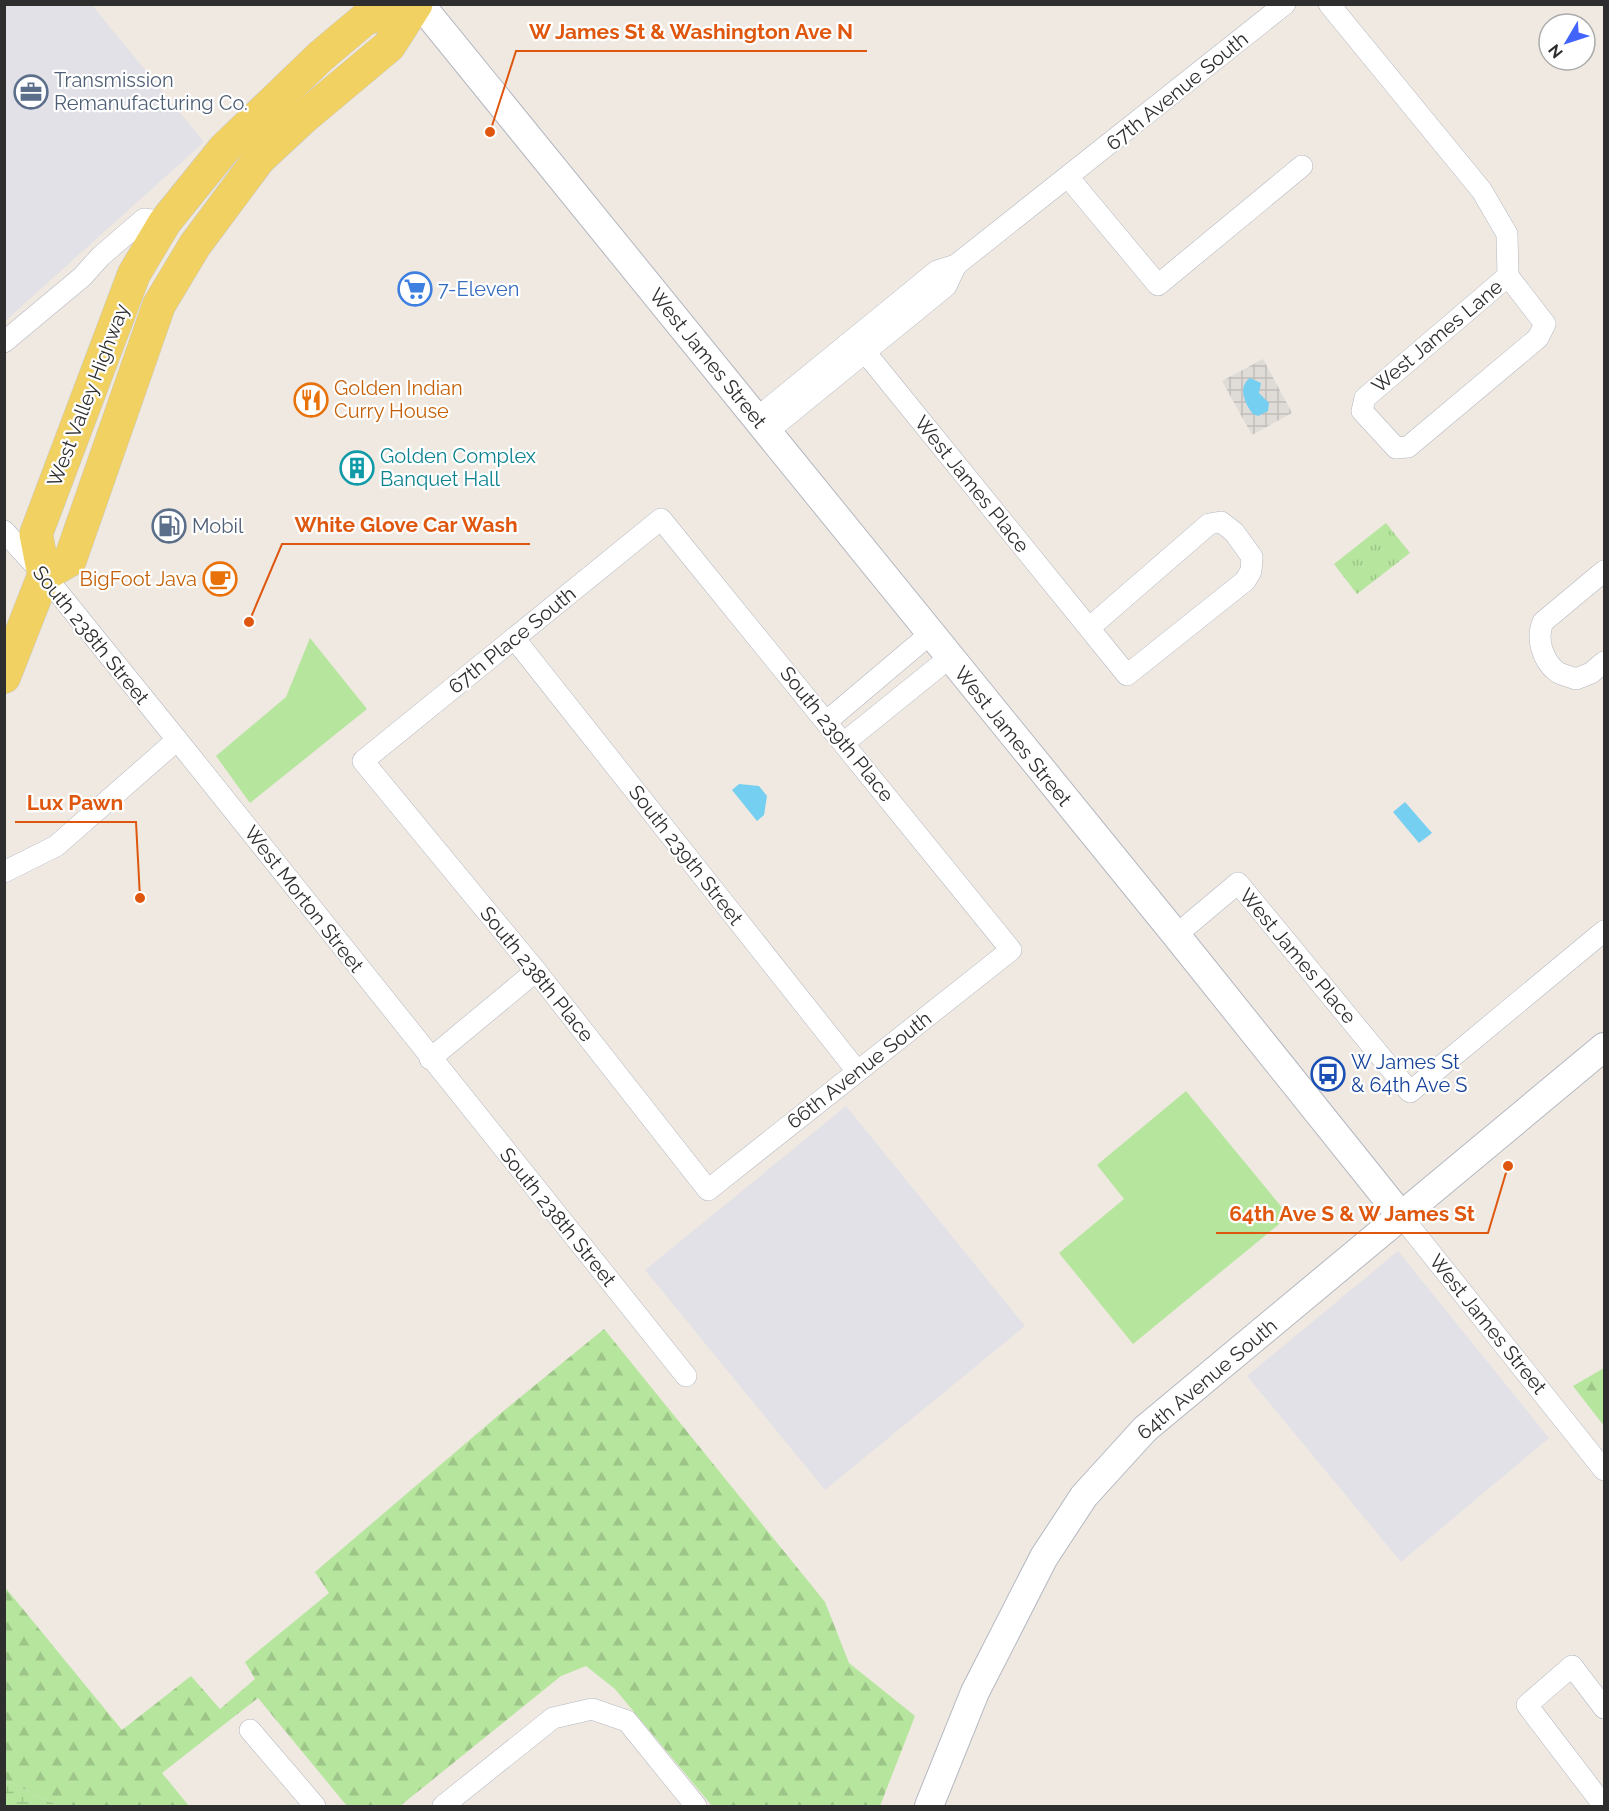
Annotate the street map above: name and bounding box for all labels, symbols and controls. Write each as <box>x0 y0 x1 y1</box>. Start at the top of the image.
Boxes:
callout: W James St & Washington Ave N <box>516 12 867 51</box>
north arrow <box>1537 12 1597 72</box>
text: W James St & Washington Ave N <box>529 19 853 44</box>
street label: 67th Avenue South <box>1101 27 1253 155</box>
text: N <box>1545 40 1567 62</box>
place label: Transmission Remanufacturing Co. <box>54 68 248 115</box>
office icon: Transmission Remanufacturing Co. <box>13 74 49 110</box>
supermarket icon: 7-Eleven <box>397 271 433 307</box>
street label: West James Lane <box>1367 274 1508 398</box>
place label: 7-Eleven <box>438 277 519 301</box>
street label: West James Street <box>644 283 772 433</box>
street label: West Valley Highway <box>42 300 134 490</box>
place label: Golden Indian Curry House <box>334 376 463 423</box>
restaurant icon: Golden Indian Curry House <box>293 382 329 418</box>
street label: West James Place <box>910 411 1035 557</box>
place label: Golden Complex Banquet Hall <box>380 444 536 491</box>
building icon: Golden Complex Banquet Hall <box>339 450 375 486</box>
callout: White Glove Car Wash <box>282 505 530 544</box>
fuel station icon: Mobil <box>151 508 187 544</box>
text: White Glove Car Wash <box>294 512 518 537</box>
place label: Mobil <box>192 514 244 538</box>
street label: South 238th Street <box>28 561 154 709</box>
cafe icon: BigFoot Java <box>202 561 238 597</box>
place label: BigFoot Java <box>80 567 197 591</box>
street label: 67th Place South <box>443 581 581 699</box>
street label: West James Street <box>949 661 1077 811</box>
street label: South 239th Place <box>775 662 899 807</box>
street label: South 239th Street <box>624 780 748 930</box>
callout: Lux Pawn <box>15 783 136 822</box>
text: Lux Pawn <box>27 790 123 815</box>
street label: West Morton Street <box>239 821 369 977</box>
street label: West James Place <box>1235 884 1362 1029</box>
street label: South 238th Place <box>475 901 599 1047</box>
street label: 66th Avenue South <box>782 1006 936 1134</box>
place label: W James St & 64th Ave S <box>1351 1050 1467 1097</box>
bus stop icon: W James St & 64th Ave S <box>1310 1056 1346 1092</box>
street label: South 238th Street <box>495 1143 621 1291</box>
callout: 64th Ave S & W James St <box>1216 1194 1488 1233</box>
text: 64th Ave S & W James St <box>1229 1201 1475 1226</box>
street label: West James Street <box>1424 1249 1552 1399</box>
street label: 64th Avenue South <box>1132 1313 1282 1445</box>

